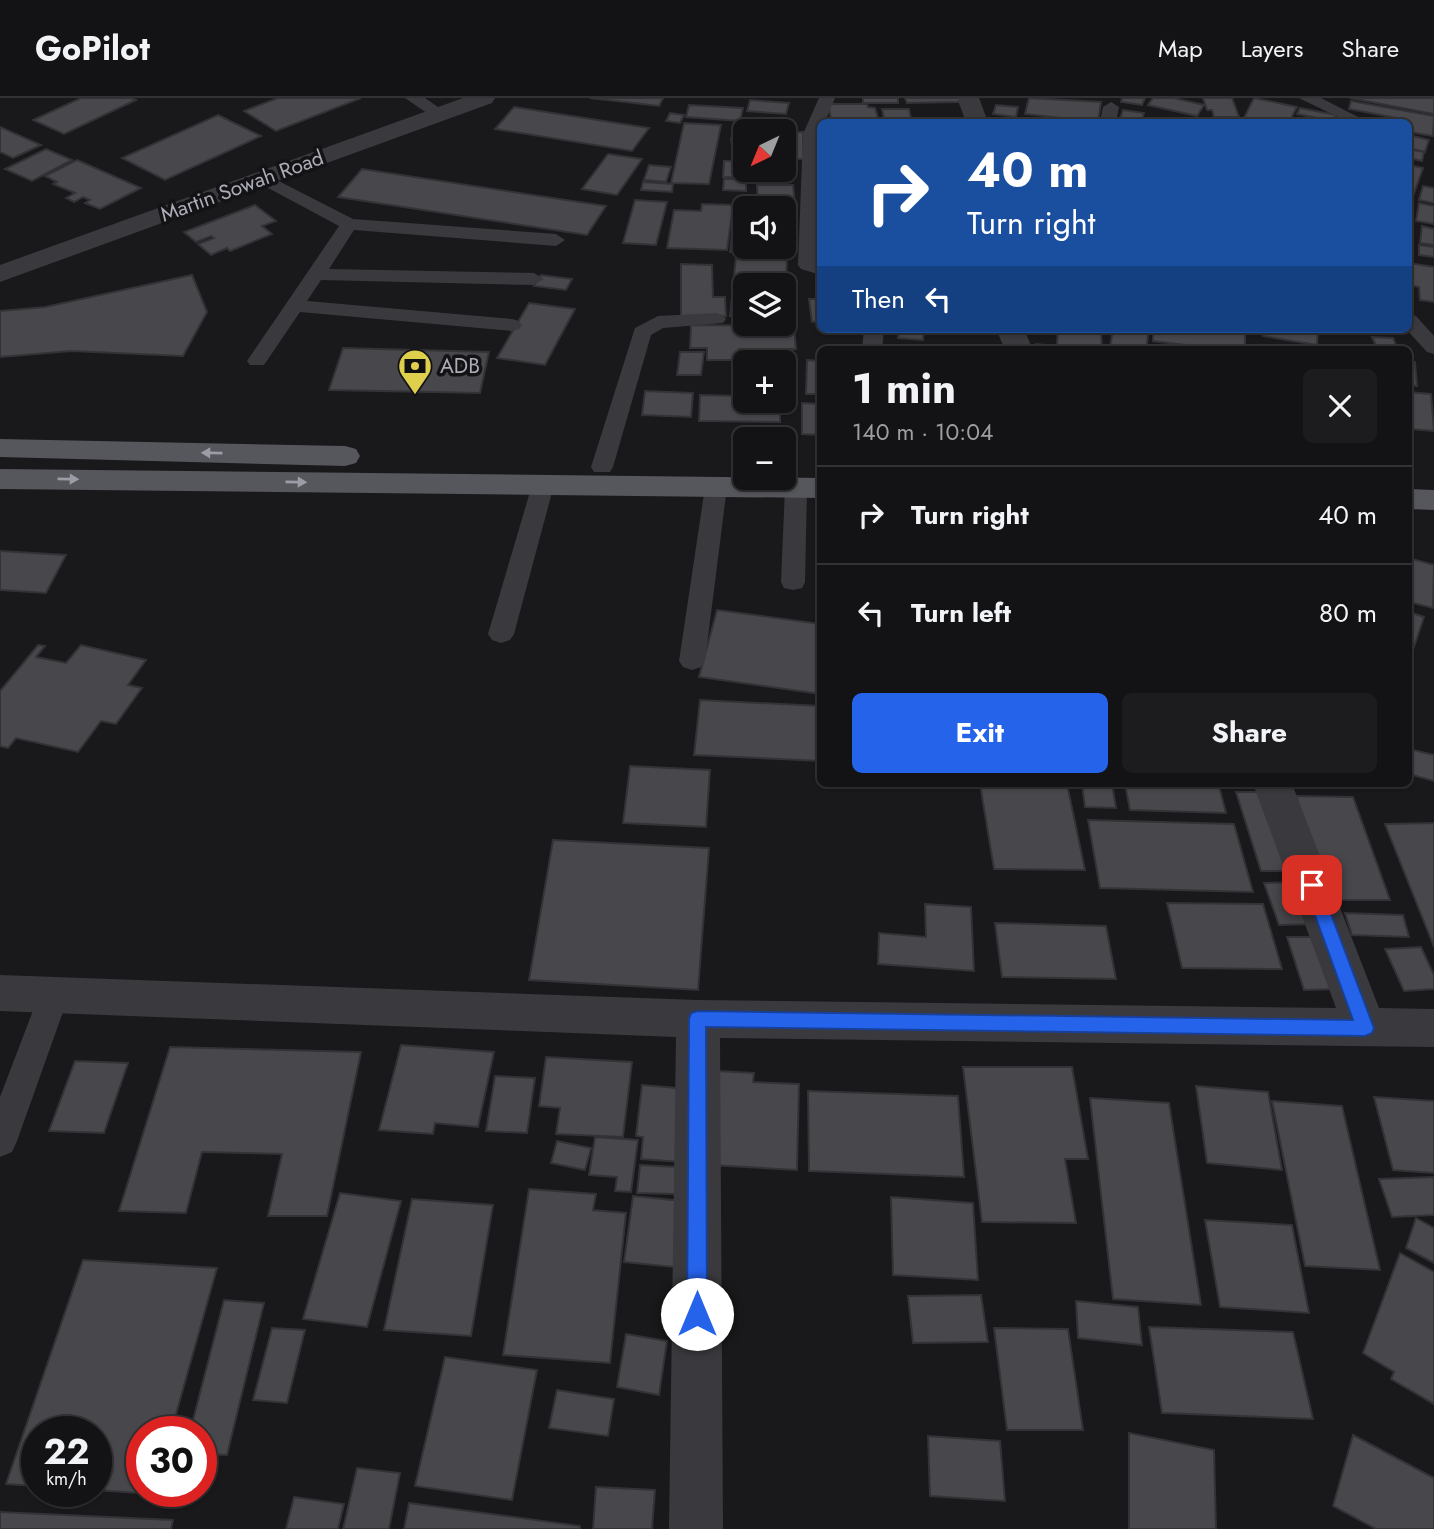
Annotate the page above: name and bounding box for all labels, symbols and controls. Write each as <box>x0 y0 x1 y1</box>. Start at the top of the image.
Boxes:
text: GoPilot <box>35 25 150 72</box>
text: Map <box>1158 31 1203 66</box>
text: Layers <box>1241 31 1303 66</box>
text: Share <box>1341 31 1399 66</box>
north arrow <box>733 119 796 182</box>
map controls <box>733 119 796 490</box>
text: 40 m <box>967 135 1089 205</box>
street label: Martin Sowah Road <box>156 143 328 229</box>
icon: right <box>852 147 943 238</box>
button: sound <box>733 196 796 259</box>
text: Turn right <box>967 200 1096 246</box>
button: layers <box>733 273 796 336</box>
text: Then <box>852 280 905 318</box>
icon: left <box>919 280 957 318</box>
bank icon: ADB <box>396 347 434 396</box>
button: + <box>733 350 796 413</box>
place label: ADB <box>440 351 480 381</box>
text: 1 min <box>852 358 956 419</box>
button: close <box>1303 369 1377 443</box>
text: 140 m · 10:04 <box>852 415 993 449</box>
button: − <box>733 427 796 490</box>
one-way arrow <box>201 447 223 458</box>
one-way arrow <box>57 473 79 485</box>
one-way arrow <box>285 476 307 488</box>
icon: right <box>852 496 890 534</box>
text: Turn right <box>911 496 1029 534</box>
text: 40 m <box>1318 496 1377 534</box>
icon: left <box>852 594 890 632</box>
text: Turn left <box>911 594 1011 632</box>
text: 80 m <box>1319 594 1377 632</box>
button: Exit <box>852 693 1108 773</box>
button: Share <box>1122 693 1377 773</box>
pin <box>1282 855 1342 915</box>
icon: arrive <box>1293 866 1331 904</box>
position arrow <box>660 1277 734 1351</box>
speed limit sign: 30 <box>126 1416 217 1507</box>
text: 22 <box>44 1427 89 1477</box>
text: km/h <box>46 1466 87 1492</box>

